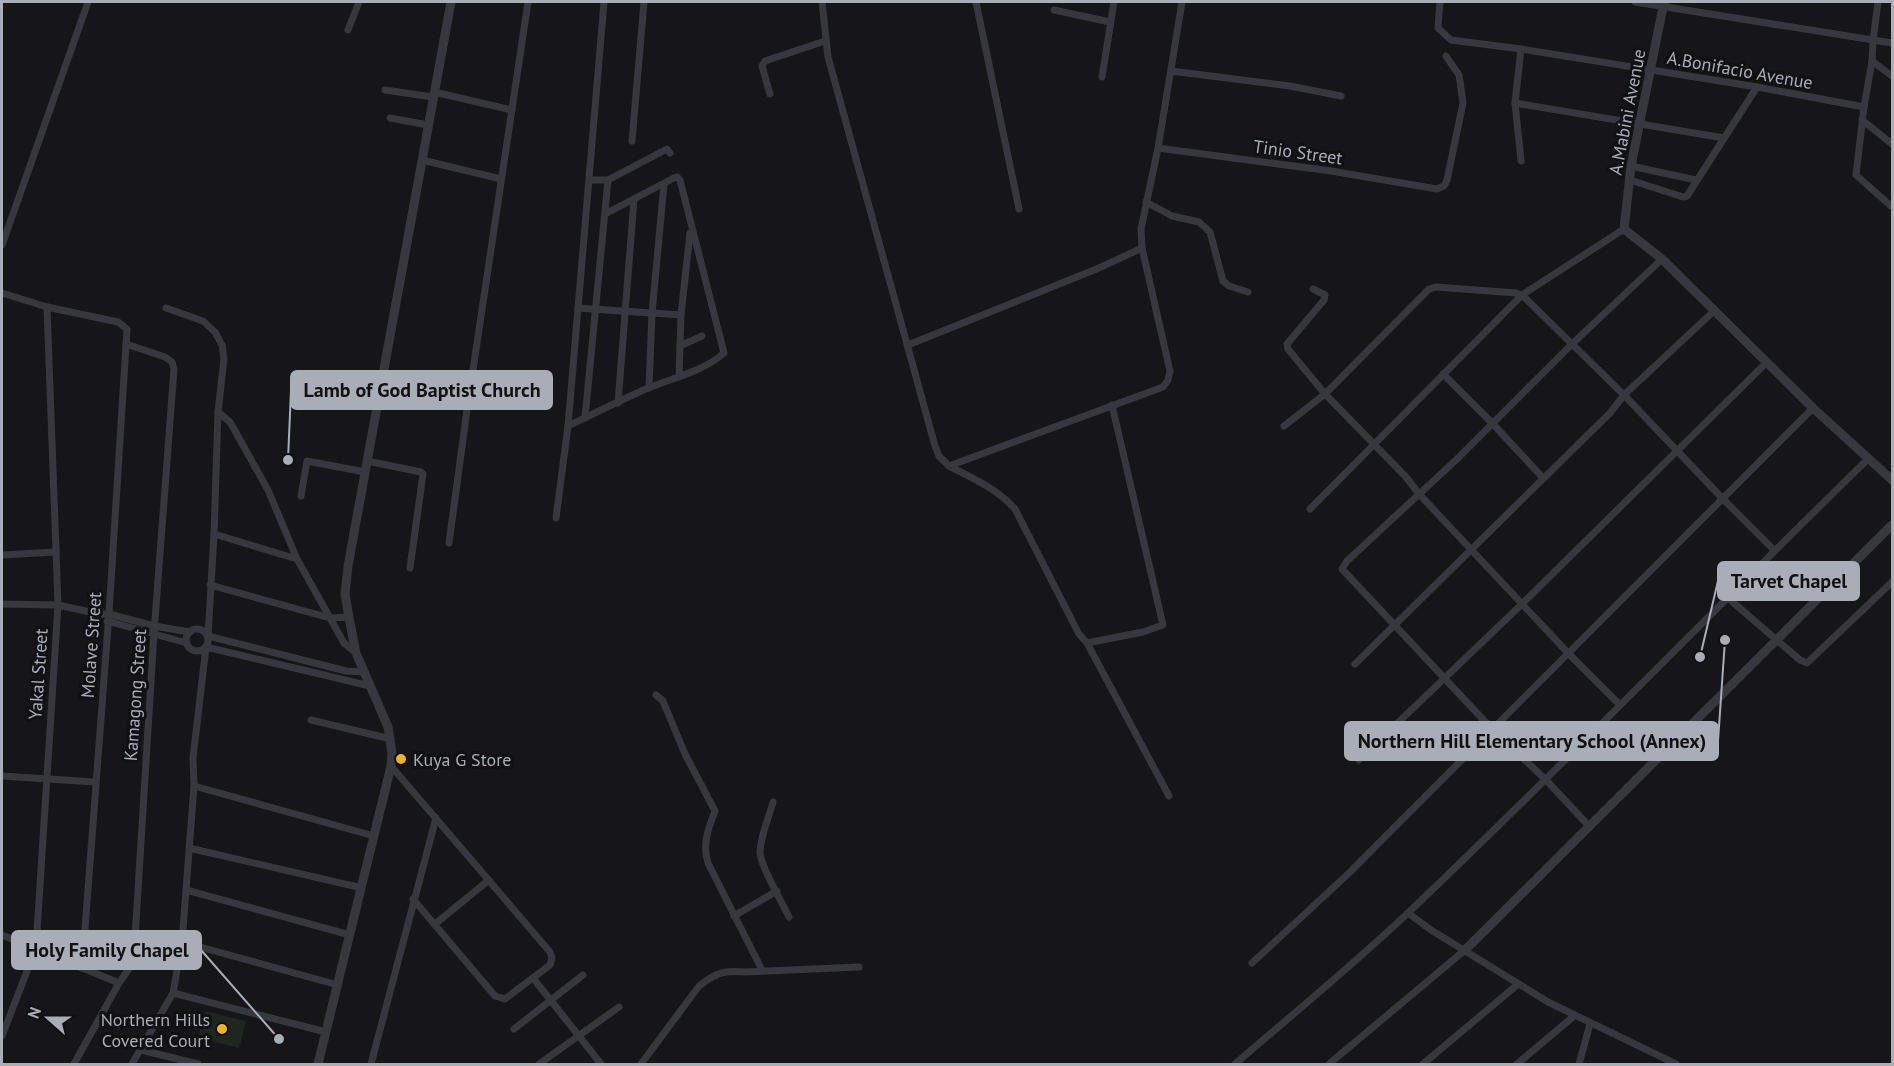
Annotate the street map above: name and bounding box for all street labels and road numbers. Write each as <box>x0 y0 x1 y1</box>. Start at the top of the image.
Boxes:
street label: A.Bonifacio Avenue <box>1665 46 1815 94</box>
street label: A.Mabini Avenue <box>1604 47 1650 177</box>
street label: Tinio Street <box>1252 134 1344 170</box>
street label: Molave Street <box>76 591 106 699</box>
street label: Yakal Street <box>23 628 53 720</box>
street label: Kamagong Street <box>119 628 151 762</box>

